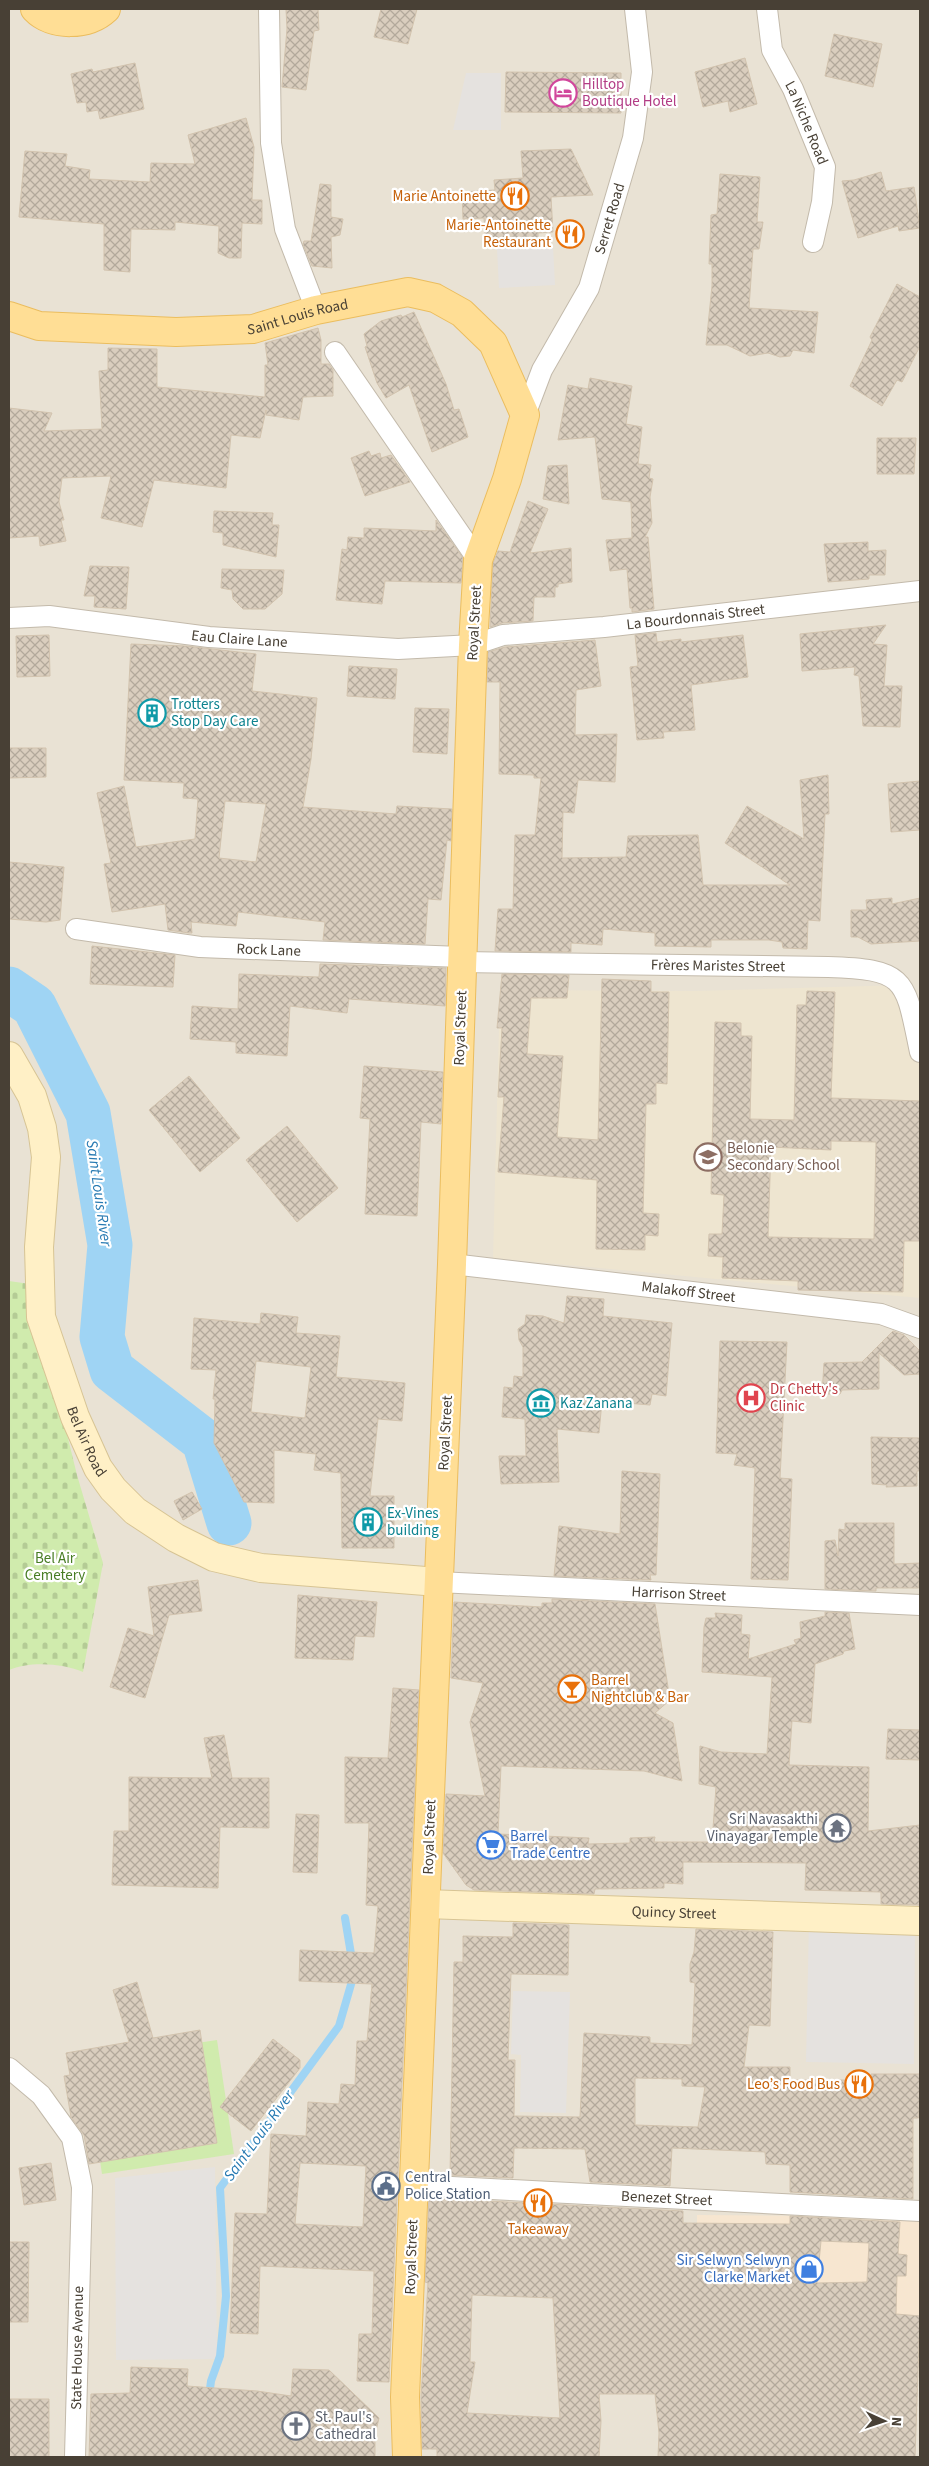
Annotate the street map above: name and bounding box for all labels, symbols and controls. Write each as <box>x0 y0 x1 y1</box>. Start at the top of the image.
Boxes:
place label: Hilltop Boutique Hotel <box>582 74 677 112</box>
street label: La Niche Road <box>779 77 833 168</box>
hotel icon: Hilltop Boutique Hotel <box>548 78 578 108</box>
restaurant icon: Marie Antoinette <box>500 181 530 211</box>
street label: Serret Road <box>589 181 630 257</box>
place label: Marie Antoinette <box>393 186 496 207</box>
place label: Marie-Antoinette Restaurant <box>446 215 551 253</box>
restaurant icon: Marie-Antoinette Restaurant <box>555 219 585 249</box>
street label: Saint Louis Road <box>247 294 350 340</box>
street label: Royal Street <box>462 585 487 661</box>
street label: La Bourdonnais Street <box>625 599 766 635</box>
street label: Eau Claire Lane <box>190 625 288 653</box>
place label: Trotters Stop Day Care <box>171 694 258 732</box>
building icon: Trotters Stop Day Care <box>137 698 167 728</box>
street label: Rock Lane <box>236 938 301 962</box>
street label: Frères Maristes Street <box>651 955 785 977</box>
street label: Royal Street <box>449 990 472 1066</box>
water label: Saint Louis River <box>81 1138 118 1249</box>
place label: Belonie Secondary School <box>727 1138 840 1176</box>
school or university icon: Belonie Secondary School <box>693 1142 723 1172</box>
street label: Malakoff Street <box>640 1276 736 1308</box>
place label: Dr Chetty's Clinic <box>770 1379 838 1417</box>
hospital icon: Dr Chetty's Clinic <box>736 1383 766 1413</box>
museum icon: Kaz Zanana <box>526 1388 556 1418</box>
place label: Kaz Zanana <box>560 1393 633 1414</box>
street label: Royal Street <box>433 1395 458 1471</box>
street label: Bel Air Road <box>61 1404 111 1482</box>
place label: Ex-Vines building <box>387 1503 439 1541</box>
building icon: Ex-Vines building <box>353 1507 383 1537</box>
park label: Bel Air Cemetery <box>25 1548 85 1586</box>
street label: Harrison Street <box>631 1581 727 1607</box>
place label: Barrel Nightclub & Bar <box>591 1670 690 1708</box>
bar icon: Barrel Nightclub & Bar <box>557 1674 587 1704</box>
street label: Royal Street <box>418 1799 441 1875</box>
place label: Sri Navasakthi Vinayagar Temple <box>707 1809 818 1847</box>
temple icon: Sri Navasakthi Vinayagar Temple <box>822 1813 852 1843</box>
place label: Barrel Trade Centre <box>510 1826 590 1864</box>
supermarket icon: Barrel Trade Centre <box>476 1830 506 1860</box>
street label: Quincy Street <box>631 1901 717 1925</box>
restaurant icon: Leo’s Food Bus <box>844 2069 874 2099</box>
place label: Leo’s Food Bus <box>747 2074 840 2095</box>
water label: Saint Louis River <box>218 2084 300 2185</box>
place label: Central Police Station <box>405 2167 491 2205</box>
public building icon: Central Police Station <box>371 2171 401 2201</box>
street label: Benezet Street <box>621 2186 713 2211</box>
restaurant icon: Takeaway <box>523 2188 553 2218</box>
street label: Royal Street <box>400 2219 423 2295</box>
place label: Takeaway <box>507 2219 569 2240</box>
place label: Sir Selwyn Selwyn Clarke Market <box>677 2250 790 2288</box>
shop icon: Sir Selwyn Selwyn Clarke Market <box>794 2254 824 2284</box>
street label: State House Avenue <box>66 2286 89 2410</box>
north arrow <box>859 2396 909 2446</box>
place label: St. Paul's Cathedral <box>315 2407 376 2445</box>
church icon: St. Paul's Cathedral <box>281 2411 311 2441</box>
text: N <box>886 2416 906 2427</box>

